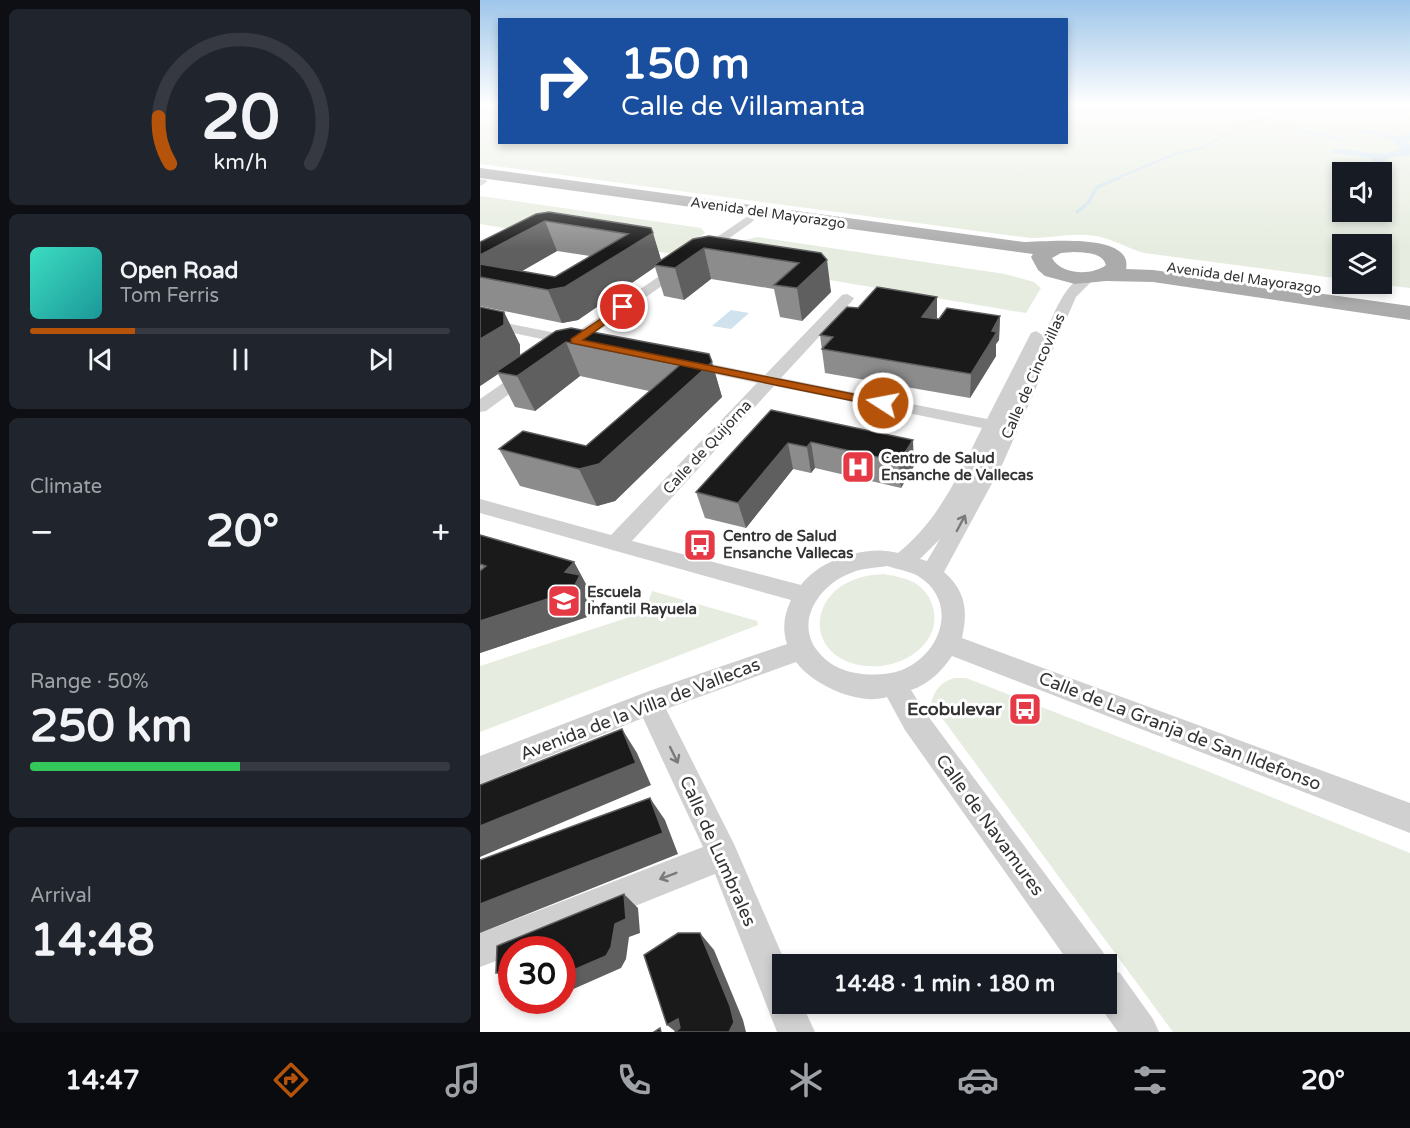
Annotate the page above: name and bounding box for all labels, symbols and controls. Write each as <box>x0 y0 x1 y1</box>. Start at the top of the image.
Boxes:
text: 150 m <box>621 39 750 90</box>
icon: right <box>522 42 600 120</box>
text: 20 <box>201 81 279 156</box>
text: Calle de Villamanta <box>621 90 865 123</box>
text: km/h <box>213 149 267 175</box>
map controls <box>1332 162 1392 294</box>
button: sound <box>1332 162 1392 222</box>
street label: Avenida del Mayorazgo <box>689 194 847 232</box>
button: layers <box>1332 234 1392 294</box>
text: Open Road <box>120 258 238 284</box>
street label: Avenida del Mayorazgo <box>1165 259 1323 297</box>
pin <box>597 281 648 332</box>
text: Tom Ferris <box>120 284 219 308</box>
icon: arrive <box>606 290 639 323</box>
street label: Calle de Cincovillas <box>997 310 1069 442</box>
icon: previous <box>84 343 117 376</box>
icon: pause <box>224 343 257 376</box>
icon: next <box>364 343 397 376</box>
position arrow <box>851 371 915 435</box>
street label: Calle de Quijorna <box>659 396 755 498</box>
hospital icon: Centro de Salud Ensanche de Vallecas <box>840 449 876 485</box>
place label: Centro de Salud Ensanche de Vallecas <box>881 449 1033 484</box>
text: Climate <box>30 475 102 499</box>
text: 20° <box>206 505 279 559</box>
text: − <box>30 513 54 552</box>
text: + <box>431 513 450 552</box>
one-way arrow <box>956 514 967 532</box>
bus stop icon: Centro de Salud Ensanche Vallecas <box>682 527 718 563</box>
place label: Centro de Salud Ensanche Vallecas <box>723 527 854 562</box>
school or university icon: Escuela Infantil Rayuela <box>546 583 582 619</box>
place label: Escuela Infantil Rayuela <box>587 583 697 619</box>
street label: Avenida de la Villa de Vallecas <box>517 653 763 765</box>
street label: Calle de La Granja de San Ildefonso <box>1036 667 1324 795</box>
text: Range · 50% <box>30 670 149 694</box>
bus stop icon: Ecobulevar <box>1007 691 1043 727</box>
place label: Ecobulevar <box>907 698 1003 720</box>
text: 250 km <box>30 700 192 754</box>
one-way arrow <box>669 746 681 764</box>
street label: Calle de Navamures <box>931 750 1049 900</box>
street label: Calle de Lumbrales <box>675 772 761 930</box>
one-way arrow <box>659 872 678 883</box>
text: Arrival <box>30 884 92 908</box>
text: 14:48 <box>30 914 155 968</box>
speed limit sign: 30 <box>498 936 576 1014</box>
text: 14:48 · 1 min · 180 m <box>834 971 1055 997</box>
icon: directions <box>270 1059 312 1101</box>
icon: music <box>442 1059 484 1101</box>
icon: phone <box>613 1059 655 1101</box>
icon: climate <box>785 1059 827 1101</box>
icon: car <box>957 1059 999 1101</box>
icon: filters <box>1129 1059 1171 1101</box>
text: 14:47 <box>65 1064 140 1097</box>
text: 20° <box>1301 1064 1345 1097</box>

